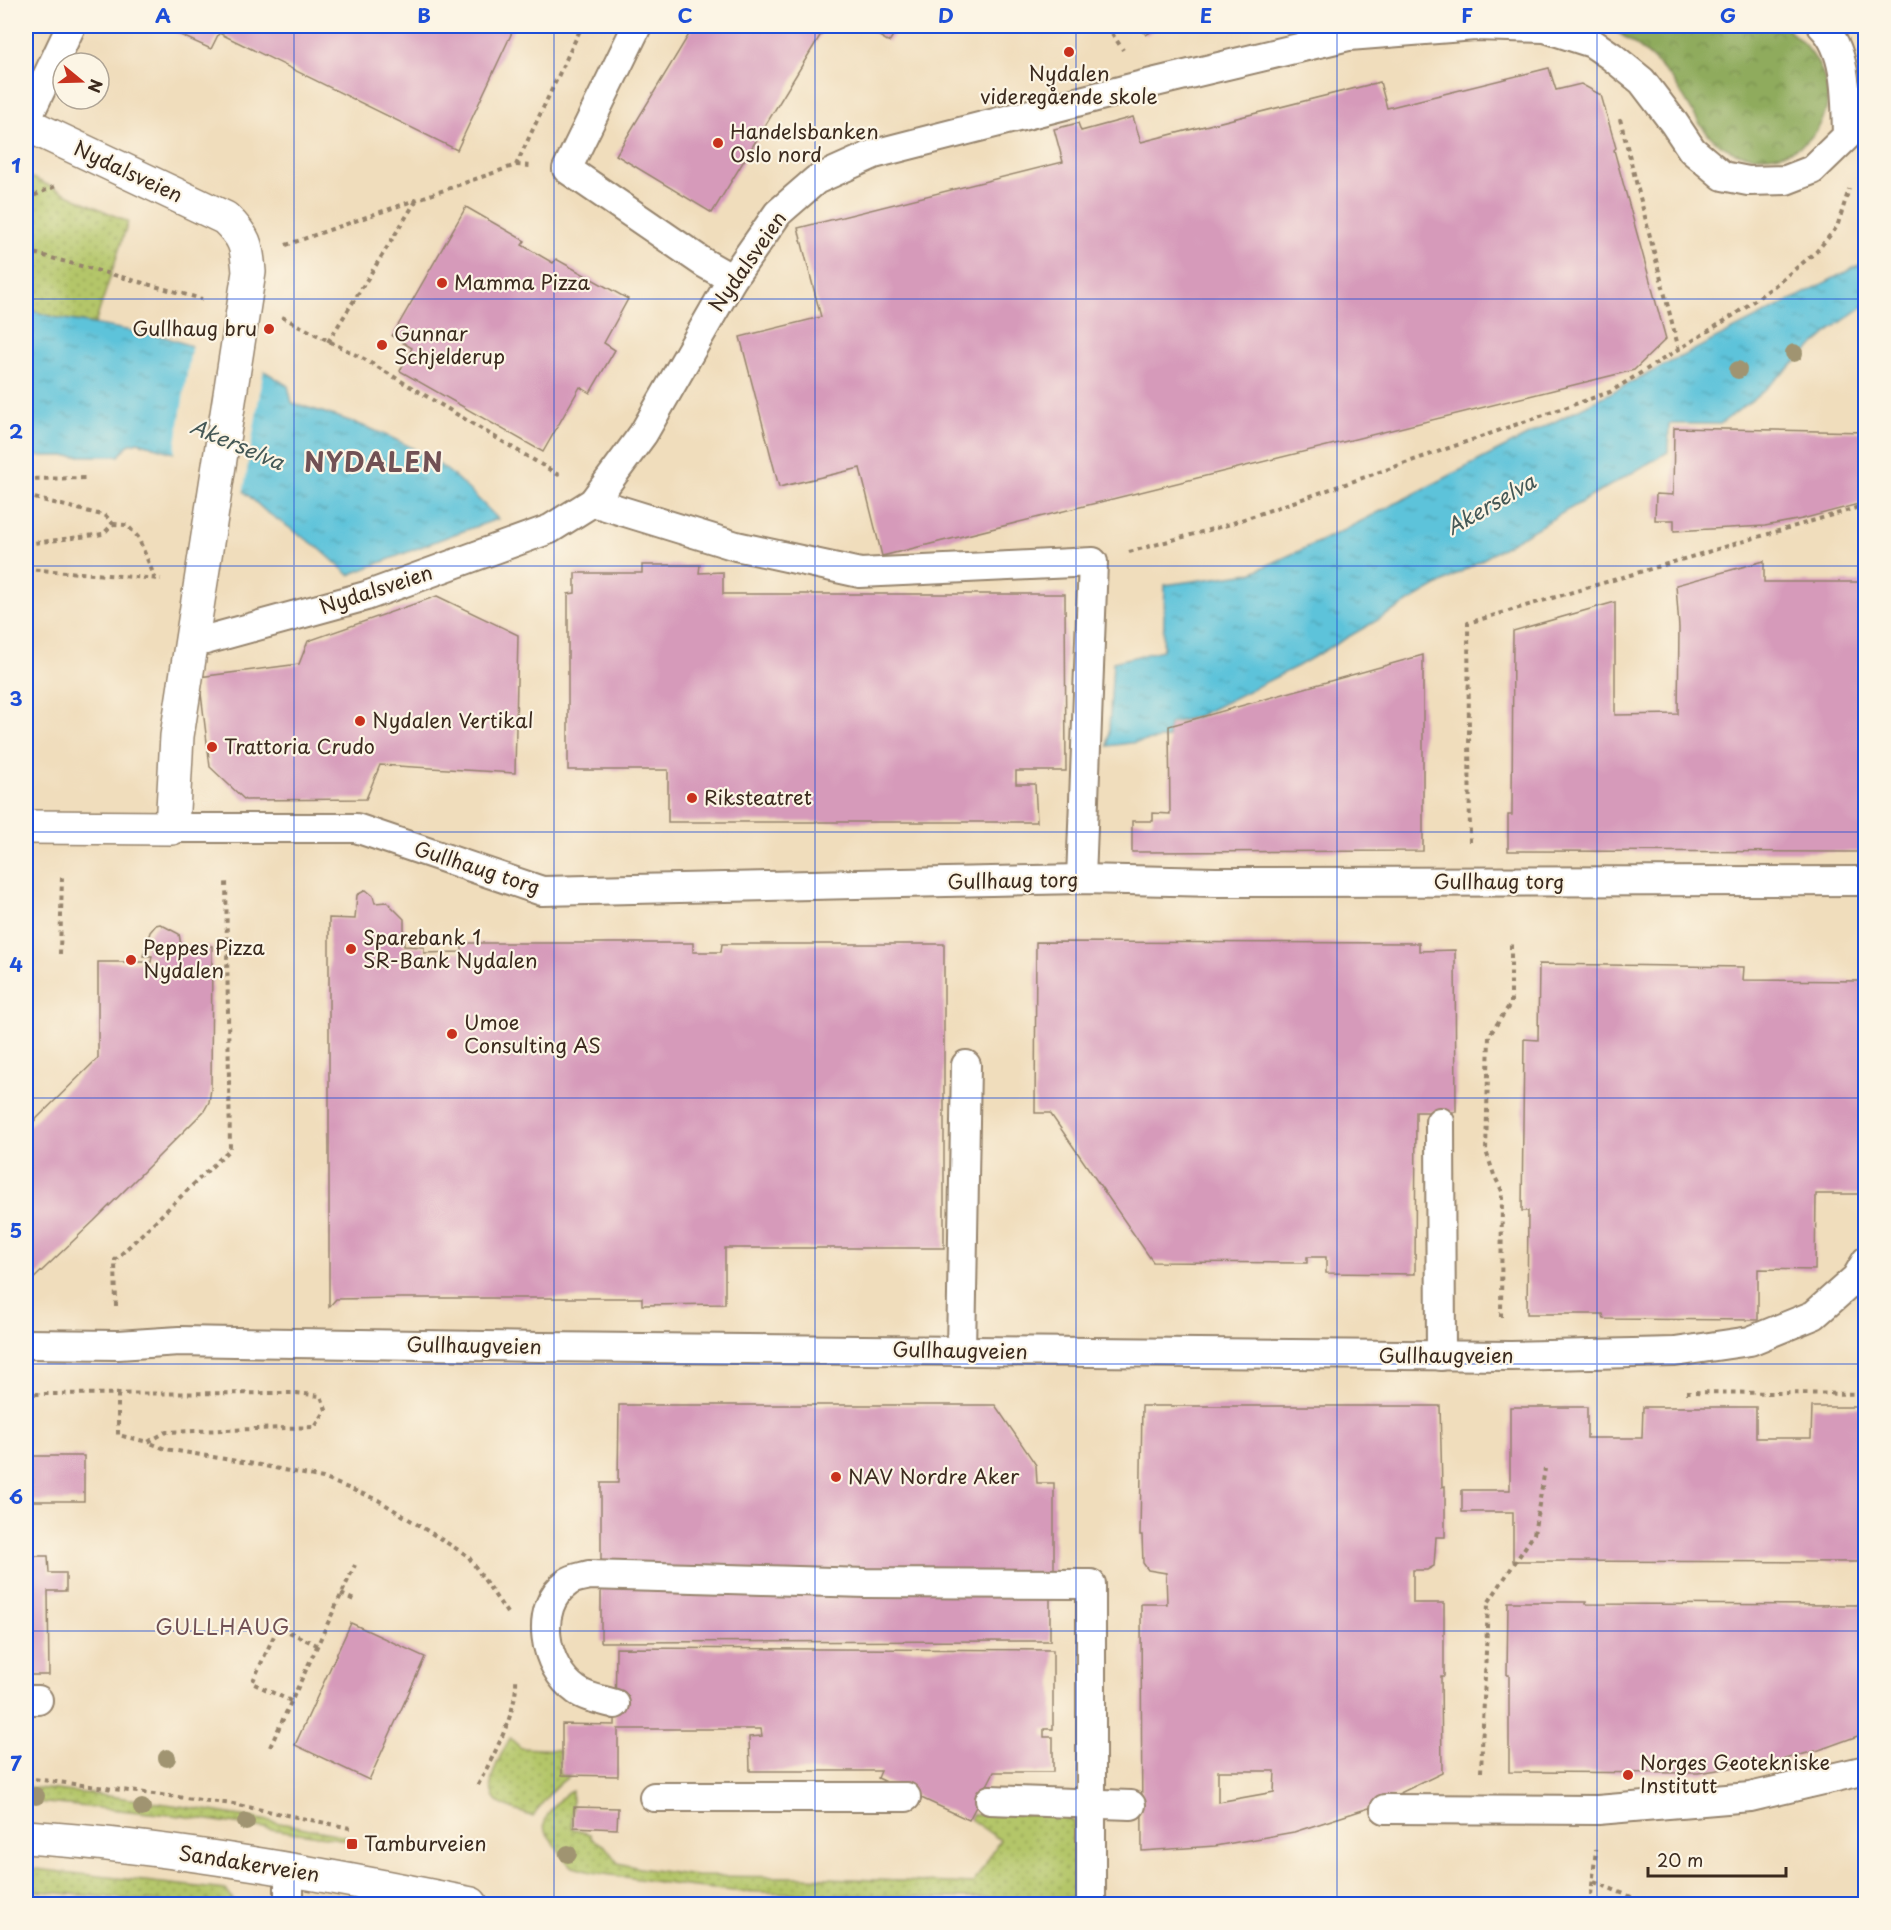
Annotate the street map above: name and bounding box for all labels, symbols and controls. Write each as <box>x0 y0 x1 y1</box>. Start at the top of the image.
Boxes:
text: A <box>155 0 171 30</box>
text: B <box>417 0 431 30</box>
text: C <box>677 0 693 30</box>
text: D <box>938 0 954 30</box>
text: E <box>1200 0 1212 30</box>
text: F <box>1461 0 1473 30</box>
text: G <box>1720 0 1736 30</box>
marker: Nydalen videregående skole <box>1062 45 1076 59</box>
north arrow <box>51 51 111 111</box>
place label: Nydalen videregående skole <box>980 58 1158 111</box>
text: N <box>83 76 110 96</box>
place label: Handelsbanken Oslo nord <box>730 116 879 169</box>
street label: Nydalsveien <box>69 133 188 209</box>
marker: Handelsbanken Oslo nord <box>711 136 725 150</box>
text: 1 <box>11 150 21 180</box>
street label: Nydalsveien <box>701 205 793 318</box>
place label: Mamma Pizza <box>454 267 590 297</box>
marker: Mamma Pizza <box>435 276 449 290</box>
place label: Gullhaug bru <box>132 313 257 343</box>
place label: Gunnar Schjelderup <box>394 318 505 371</box>
marker: Gullhaug bru <box>262 322 276 336</box>
marker: Gunnar Schjelderup <box>375 338 389 352</box>
water label: Akerselva <box>186 409 291 478</box>
text: 2 <box>9 416 23 446</box>
district label: NYDALEN <box>304 442 444 481</box>
water label: Akerselva <box>1439 464 1542 542</box>
street label: Nydalsveien <box>315 557 436 621</box>
text: 3 <box>9 683 23 713</box>
place label: Nydalen Vertikal <box>372 705 533 735</box>
marker: Nydalen Vertikal <box>353 714 367 728</box>
place label: Trattoria Crudo <box>224 731 375 761</box>
marker: Trattoria Crudo <box>205 740 219 754</box>
place label: Riksteatret <box>704 782 812 812</box>
marker: Riksteatret <box>685 791 699 805</box>
street label: Gullhaug torg <box>410 833 544 902</box>
street label: Gullhaug torg <box>947 864 1079 896</box>
street label: Gullhaug torg <box>1433 866 1565 896</box>
place label: Sparebank 1 SR-Bank Nydalen <box>363 922 537 975</box>
place label: Peppes Pizza Nydalen <box>143 932 265 985</box>
marker: Sparebank 1 SR-Bank Nydalen <box>344 942 358 956</box>
text: 4 <box>9 949 23 979</box>
marker: Peppes Pizza Nydalen <box>124 953 138 967</box>
place label: Umoe Consulting AS <box>464 1007 601 1060</box>
marker: Umoe Consulting AS <box>445 1027 459 1041</box>
text: 5 <box>10 1215 22 1245</box>
street label: Gullhaugveien <box>406 1329 542 1361</box>
street label: Gullhaugveien <box>892 1334 1028 1366</box>
street label: Gullhaugveien <box>1378 1340 1514 1370</box>
place label: NAV Nordre Aker <box>848 1461 1020 1491</box>
marker: NAV Nordre Aker <box>829 1470 843 1484</box>
text: 6 <box>9 1481 23 1511</box>
district label: GULLHAUG <box>155 1610 291 1642</box>
place label: Norges Geotekniske Institutt <box>1640 1747 1830 1800</box>
text: 7 <box>10 1748 22 1778</box>
marker: Norges Geotekniske Institutt <box>1621 1768 1635 1782</box>
place label: Tamburveien <box>364 1828 486 1858</box>
street label: Sandakerveien <box>177 1837 322 1889</box>
marker: Tamburveien <box>345 1837 359 1851</box>
scale bar <box>1648 1840 1786 1878</box>
text: 20 m <box>1657 1846 1703 1873</box>

